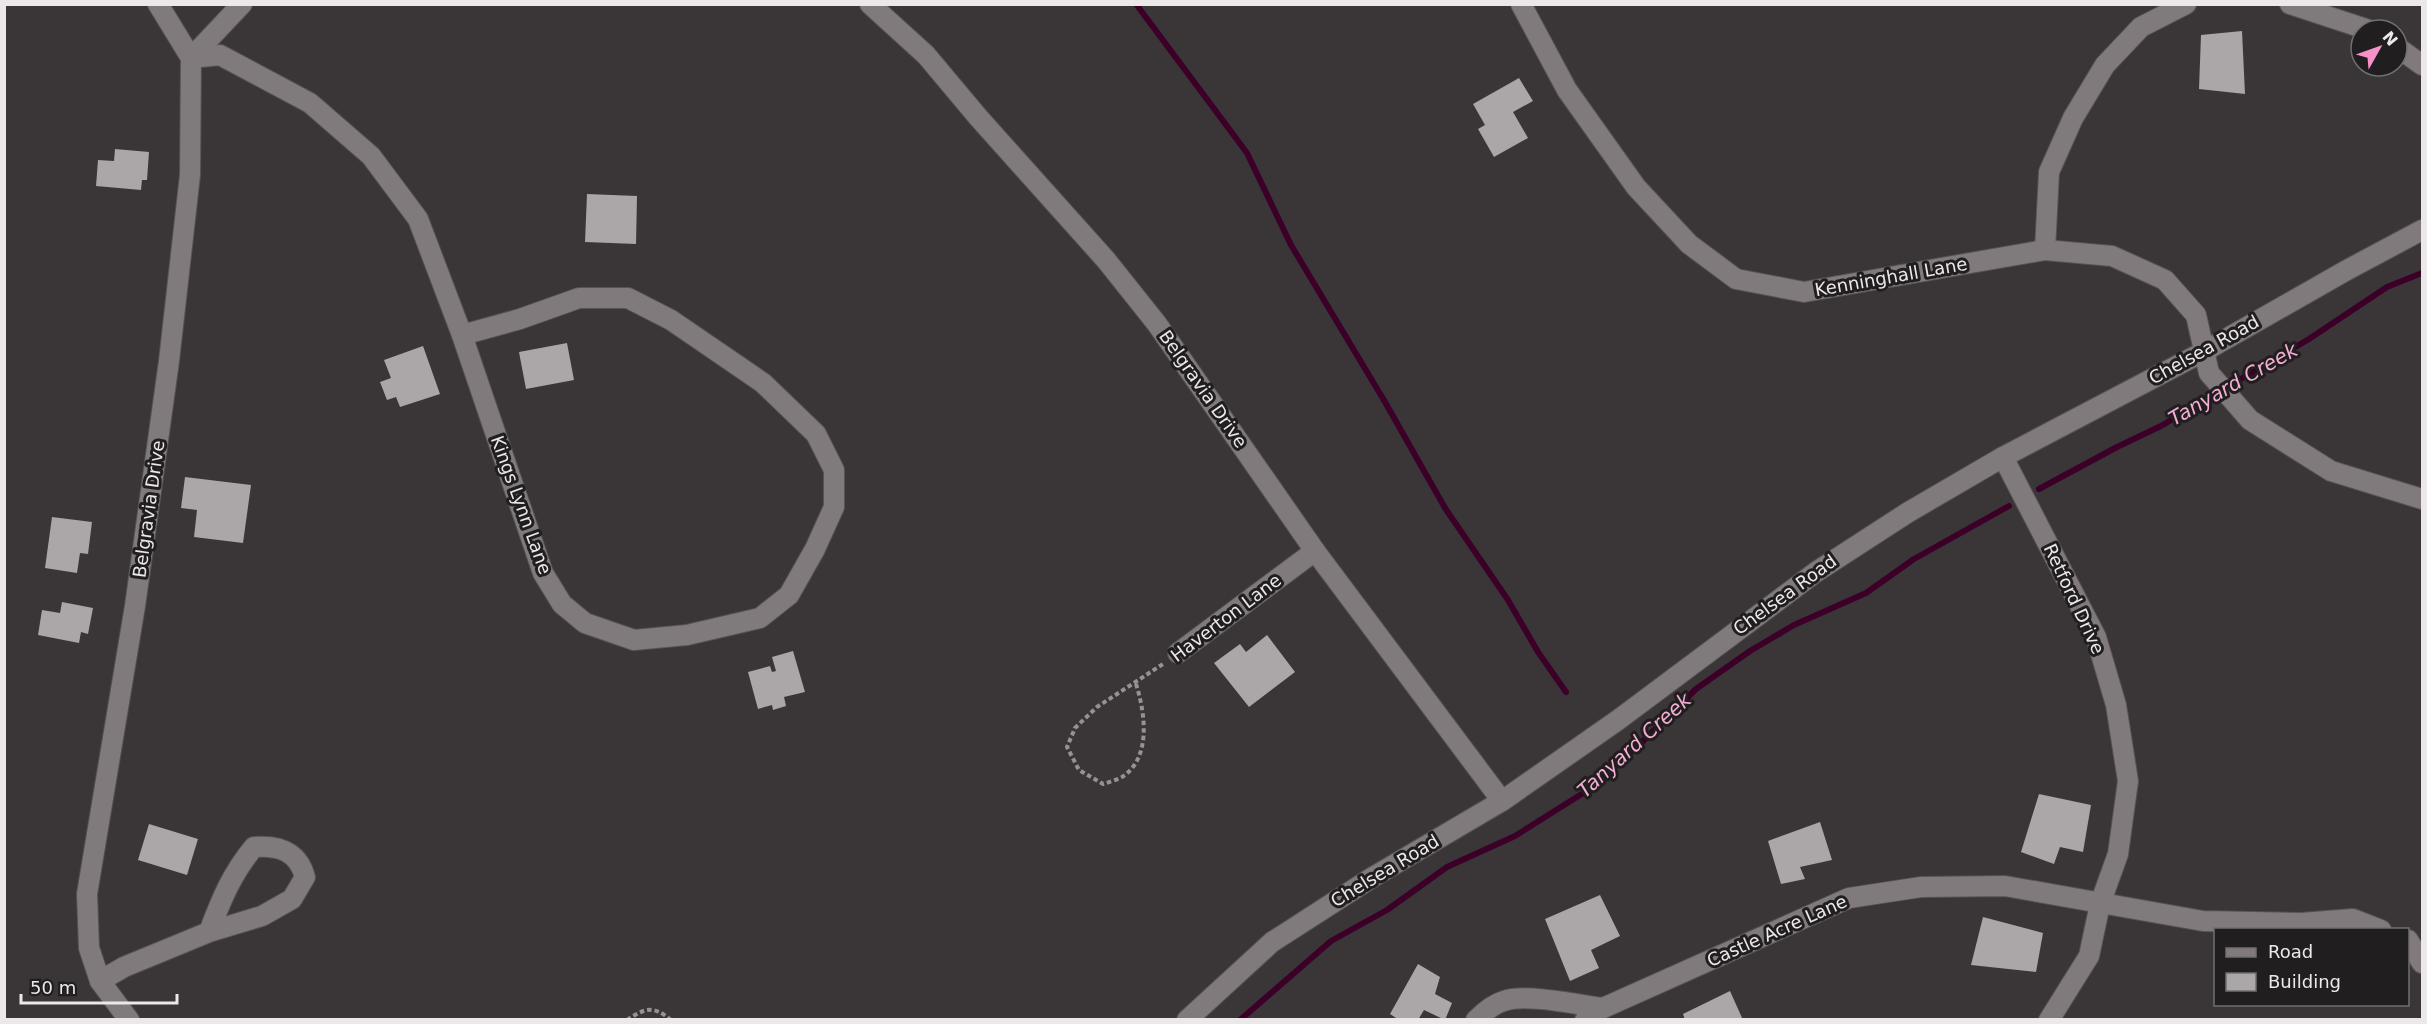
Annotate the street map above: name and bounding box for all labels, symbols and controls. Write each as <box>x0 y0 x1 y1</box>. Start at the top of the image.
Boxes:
north arrow <box>2349 18 2409 78</box>
text: N <box>2379 27 2402 50</box>
street label: Kenninghall Lane <box>1813 253 1969 300</box>
street label: Chelsea Road <box>2145 311 2262 388</box>
street label: Belgravia Drive <box>1155 326 1252 452</box>
water label: Tanyard Creek <box>2164 337 2303 431</box>
street label: Kings Lynn Lane <box>487 433 556 577</box>
street label: Belgravia Drive <box>128 439 169 579</box>
street label: Retford Drive <box>2040 540 2109 657</box>
street label: Chelsea Road <box>1729 550 1840 639</box>
street label: Haverton Lane <box>1166 569 1285 666</box>
water label: Tanyard Creek <box>1572 687 1697 802</box>
street label: Chelsea Road <box>1327 830 1443 911</box>
street label: Castle Acre Lane <box>1704 890 1850 971</box>
legend <box>2214 928 2409 1006</box>
text: Road <box>2268 941 2313 962</box>
scale bar <box>21 967 177 1005</box>
text: Building <box>2268 971 2341 992</box>
text: 50 m <box>30 977 76 998</box>

